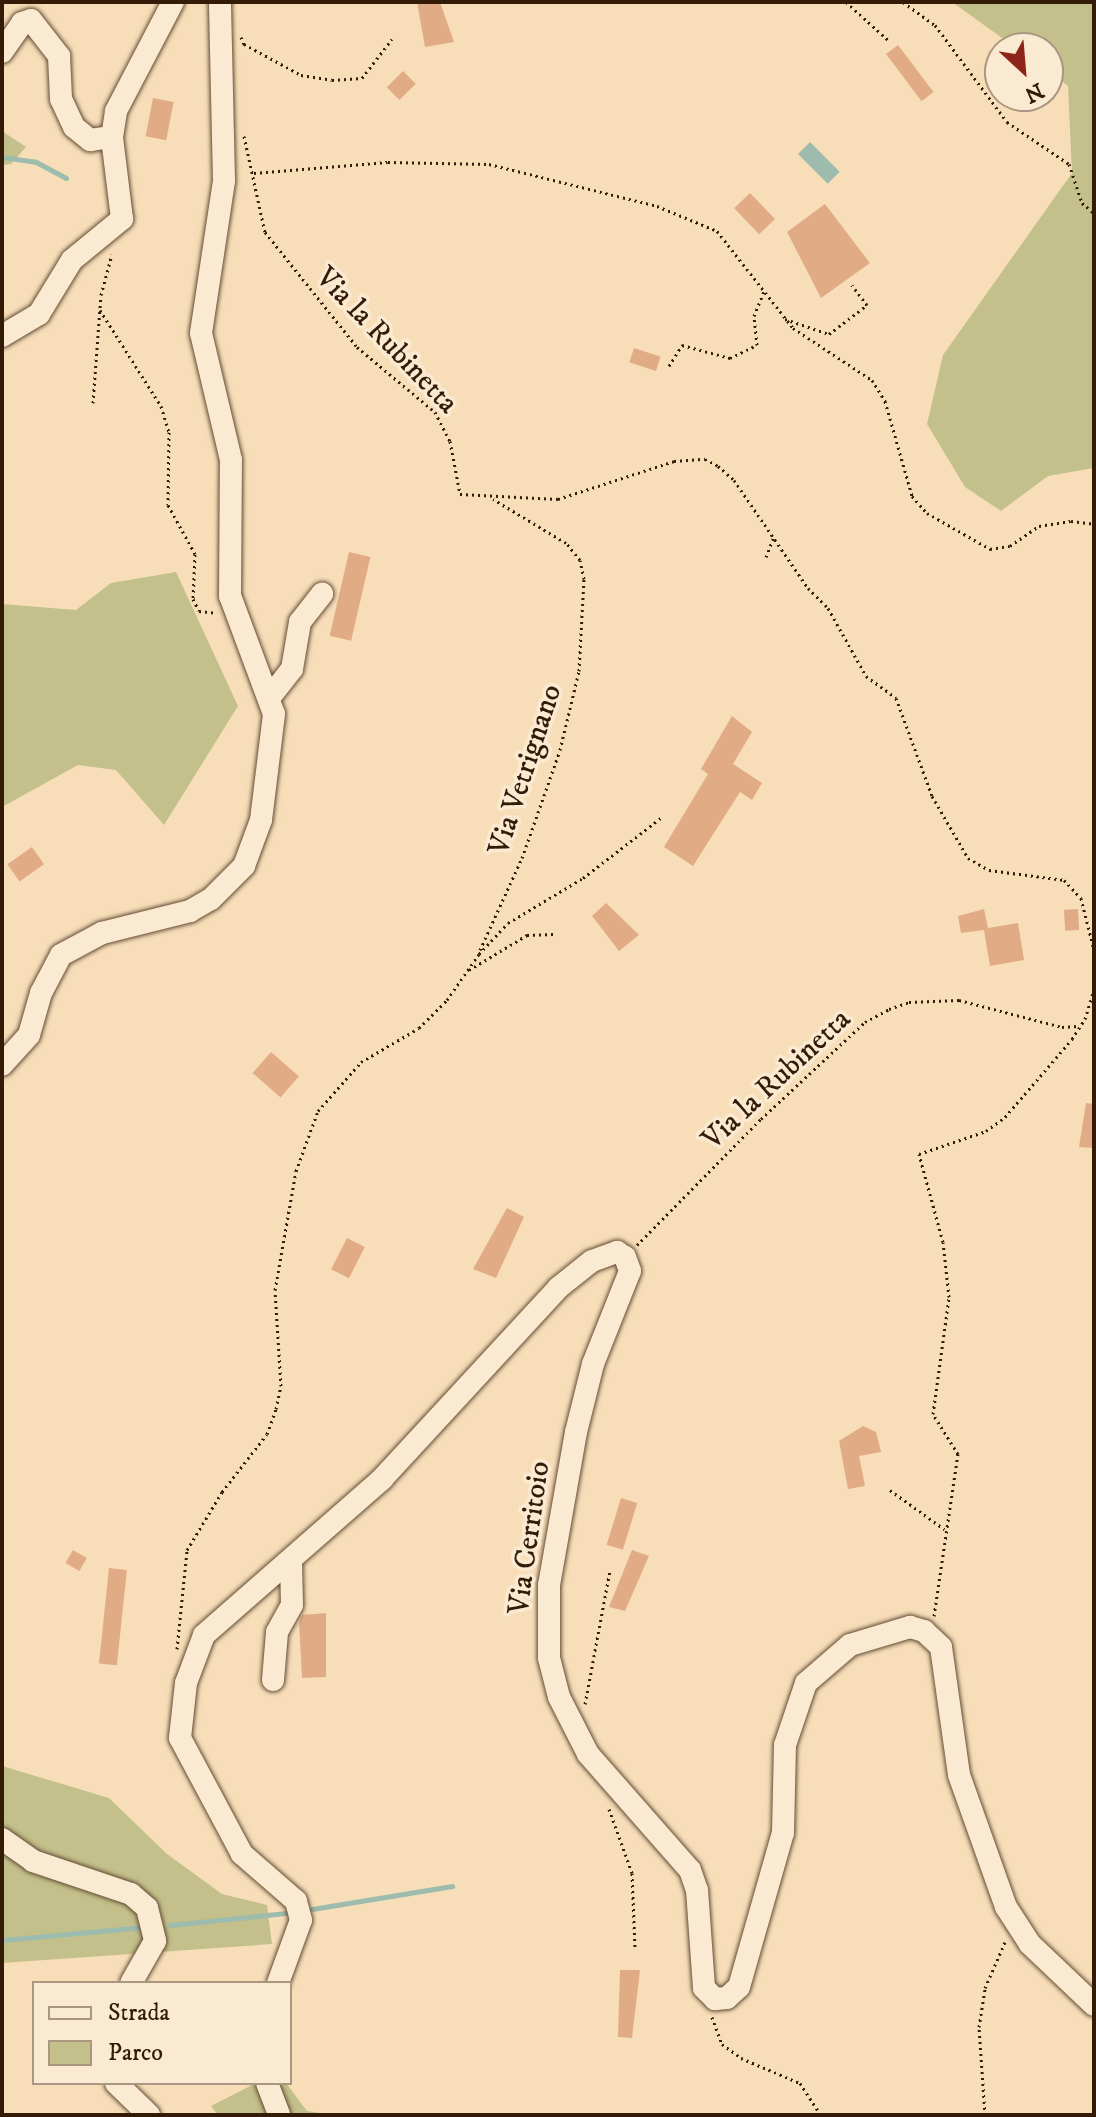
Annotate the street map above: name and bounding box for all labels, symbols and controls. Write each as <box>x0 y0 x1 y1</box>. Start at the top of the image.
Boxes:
north arrow <box>984 32 1064 112</box>
text: N <box>1020 76 1048 108</box>
street label: Via la Rubinetta <box>307 260 465 422</box>
street label: Via Vetrignano <box>482 680 570 860</box>
street label: Via la Rubinetta <box>695 1002 859 1158</box>
street label: Via Cerritoio <box>501 1459 559 1617</box>
legend <box>32 1981 292 2085</box>
text: Strada <box>108 1998 170 2028</box>
text: Parco <box>108 2038 163 2068</box>

